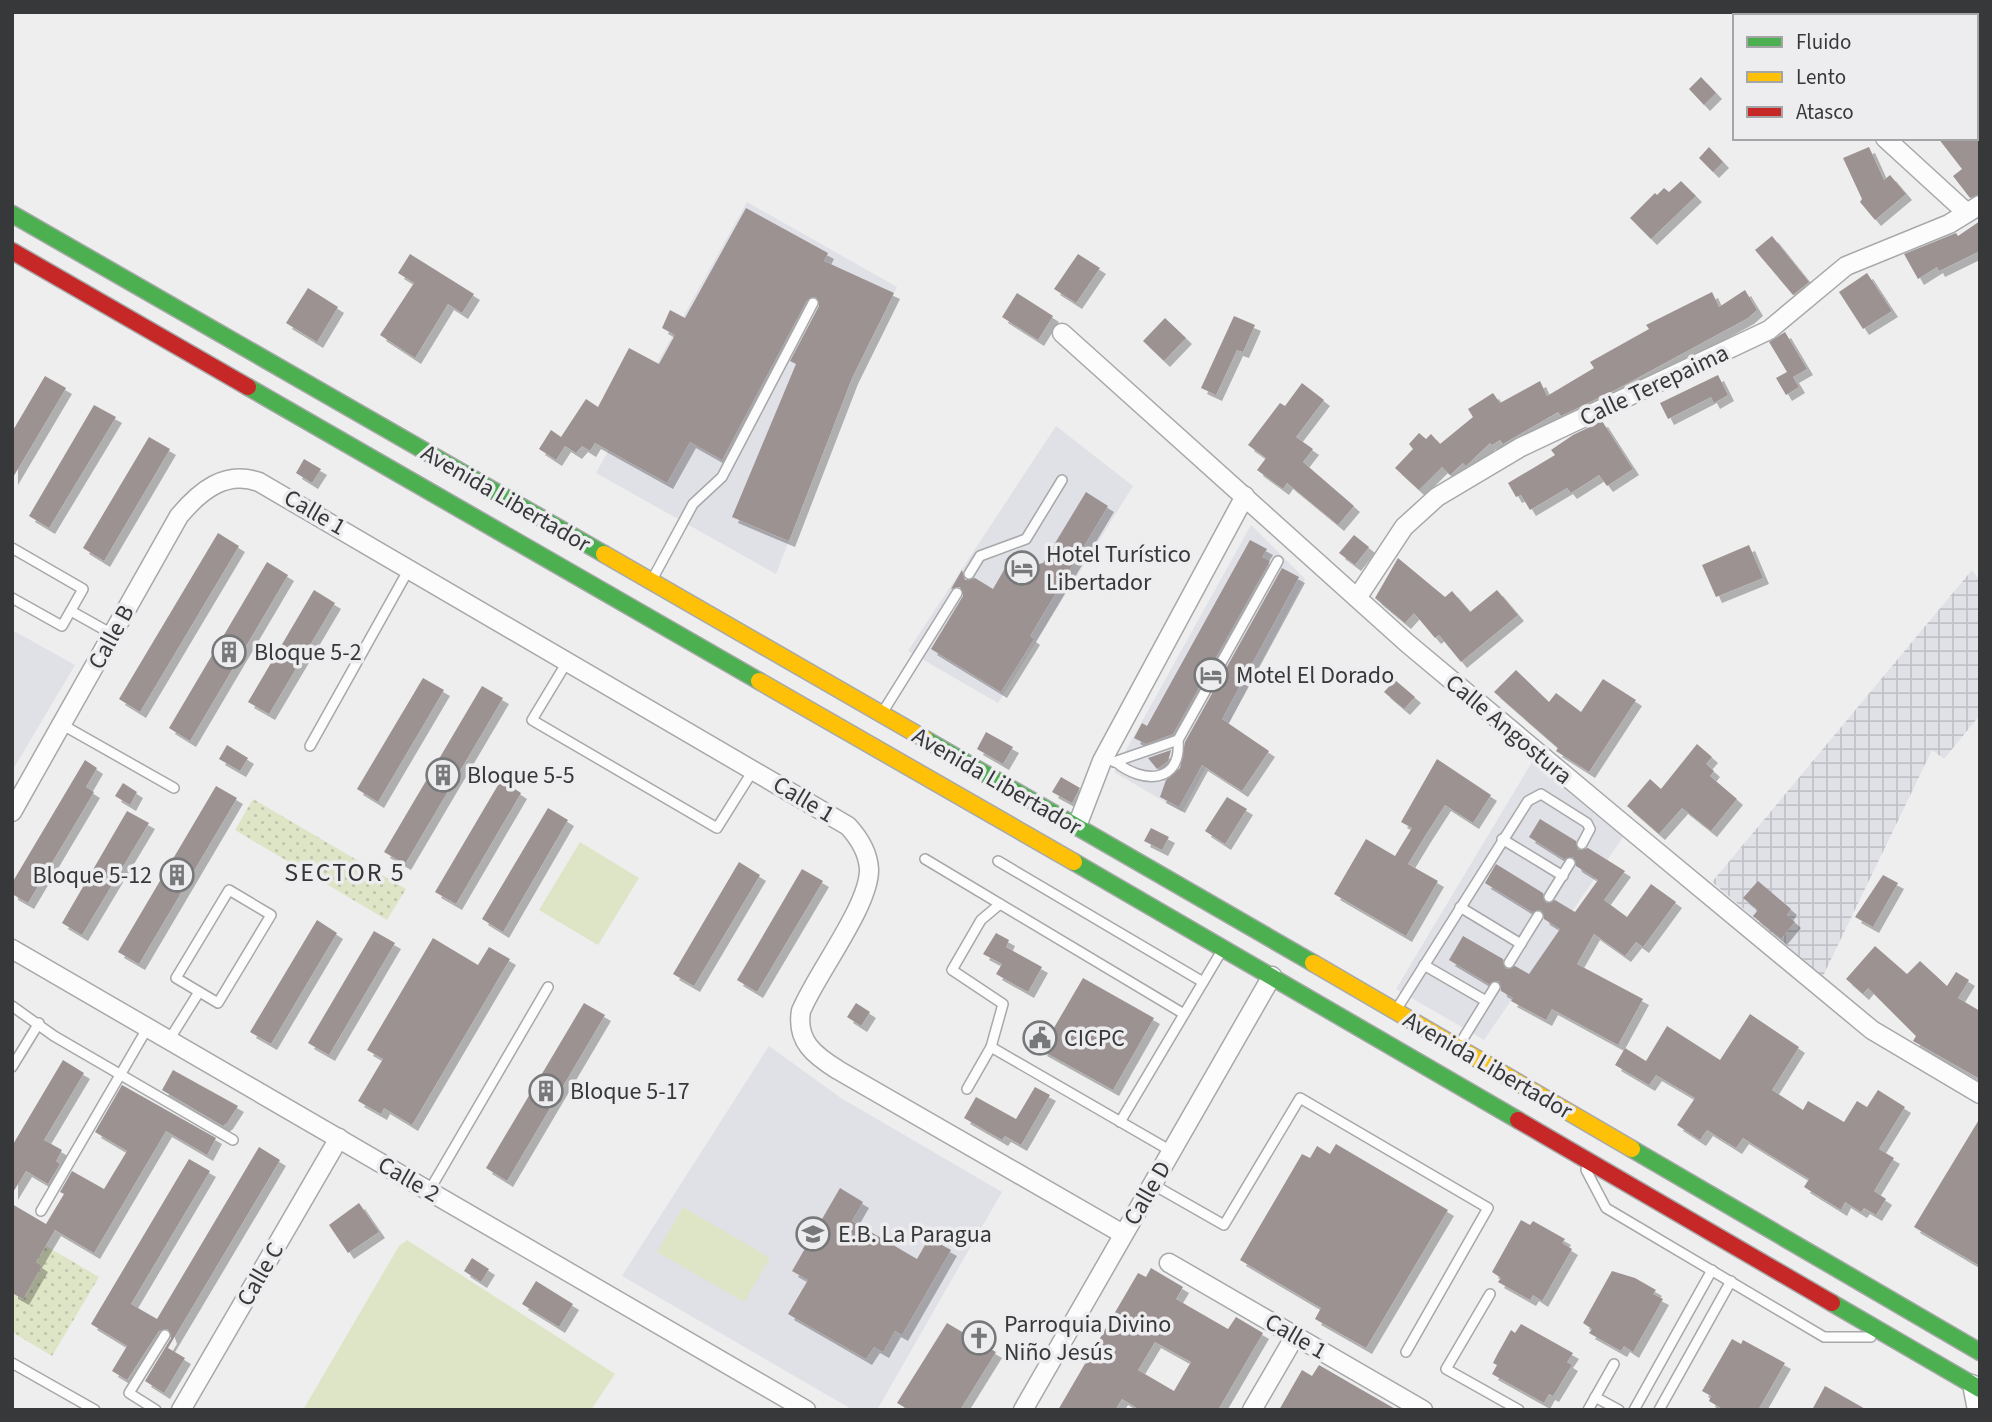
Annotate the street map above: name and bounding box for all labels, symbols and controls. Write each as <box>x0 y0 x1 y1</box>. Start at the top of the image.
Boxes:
legend <box>1733 14 1978 140</box>
text: Fluido <box>1796 27 1851 57</box>
text: Lento <box>1796 62 1846 92</box>
text: Atasco <box>1796 97 1854 127</box>
street label: Calle Terepaima <box>1574 336 1735 435</box>
street label: Avenida Libertador <box>414 436 598 562</box>
street label: Calle 1 <box>277 481 352 544</box>
place label: Hotel Turístico Libertador <box>1046 537 1191 600</box>
hotel icon: Hotel Turístico Libertador <box>1003 549 1041 587</box>
street label: Calle B <box>79 599 143 676</box>
building icon: Bloque 5-2 <box>210 633 248 671</box>
place label: Bloque 5-2 <box>254 635 362 670</box>
hotel icon: Motel El Dorado <box>1192 656 1230 694</box>
place label: Motel El Dorado <box>1236 658 1394 693</box>
street label: Calle Angostura <box>1438 666 1580 793</box>
street label: Avenida Libertador <box>905 719 1089 845</box>
building icon: Bloque 5-5 <box>424 756 462 794</box>
place label: Bloque 5-5 <box>467 758 575 793</box>
street label: Calle 1 <box>766 767 841 832</box>
district label: SECTOR 5 <box>284 854 406 891</box>
building icon: Bloque 5-12 <box>158 856 196 894</box>
place label: Bloque 5-12 <box>32 858 152 893</box>
street label: Avenida Libertador <box>1396 1003 1580 1129</box>
public building icon: CICPC <box>1021 1019 1059 1057</box>
place label: CICPC <box>1064 1021 1125 1056</box>
building icon: Bloque 5-17 <box>527 1072 565 1110</box>
place label: Bloque 5-17 <box>570 1074 690 1109</box>
street label: Calle 2 <box>371 1148 446 1211</box>
street label: Calle D <box>1115 1154 1180 1232</box>
school or university icon: E.B. La Paragua <box>794 1215 832 1253</box>
place label: E.B. La Paragua <box>838 1217 992 1252</box>
street label: Calle C <box>228 1236 293 1313</box>
street label: Calle 1 <box>1258 1305 1333 1368</box>
place label: Parroquia Divino Niño Jesús <box>1004 1307 1171 1370</box>
church icon: Parroquia Divino Niño Jesús <box>960 1319 998 1357</box>

